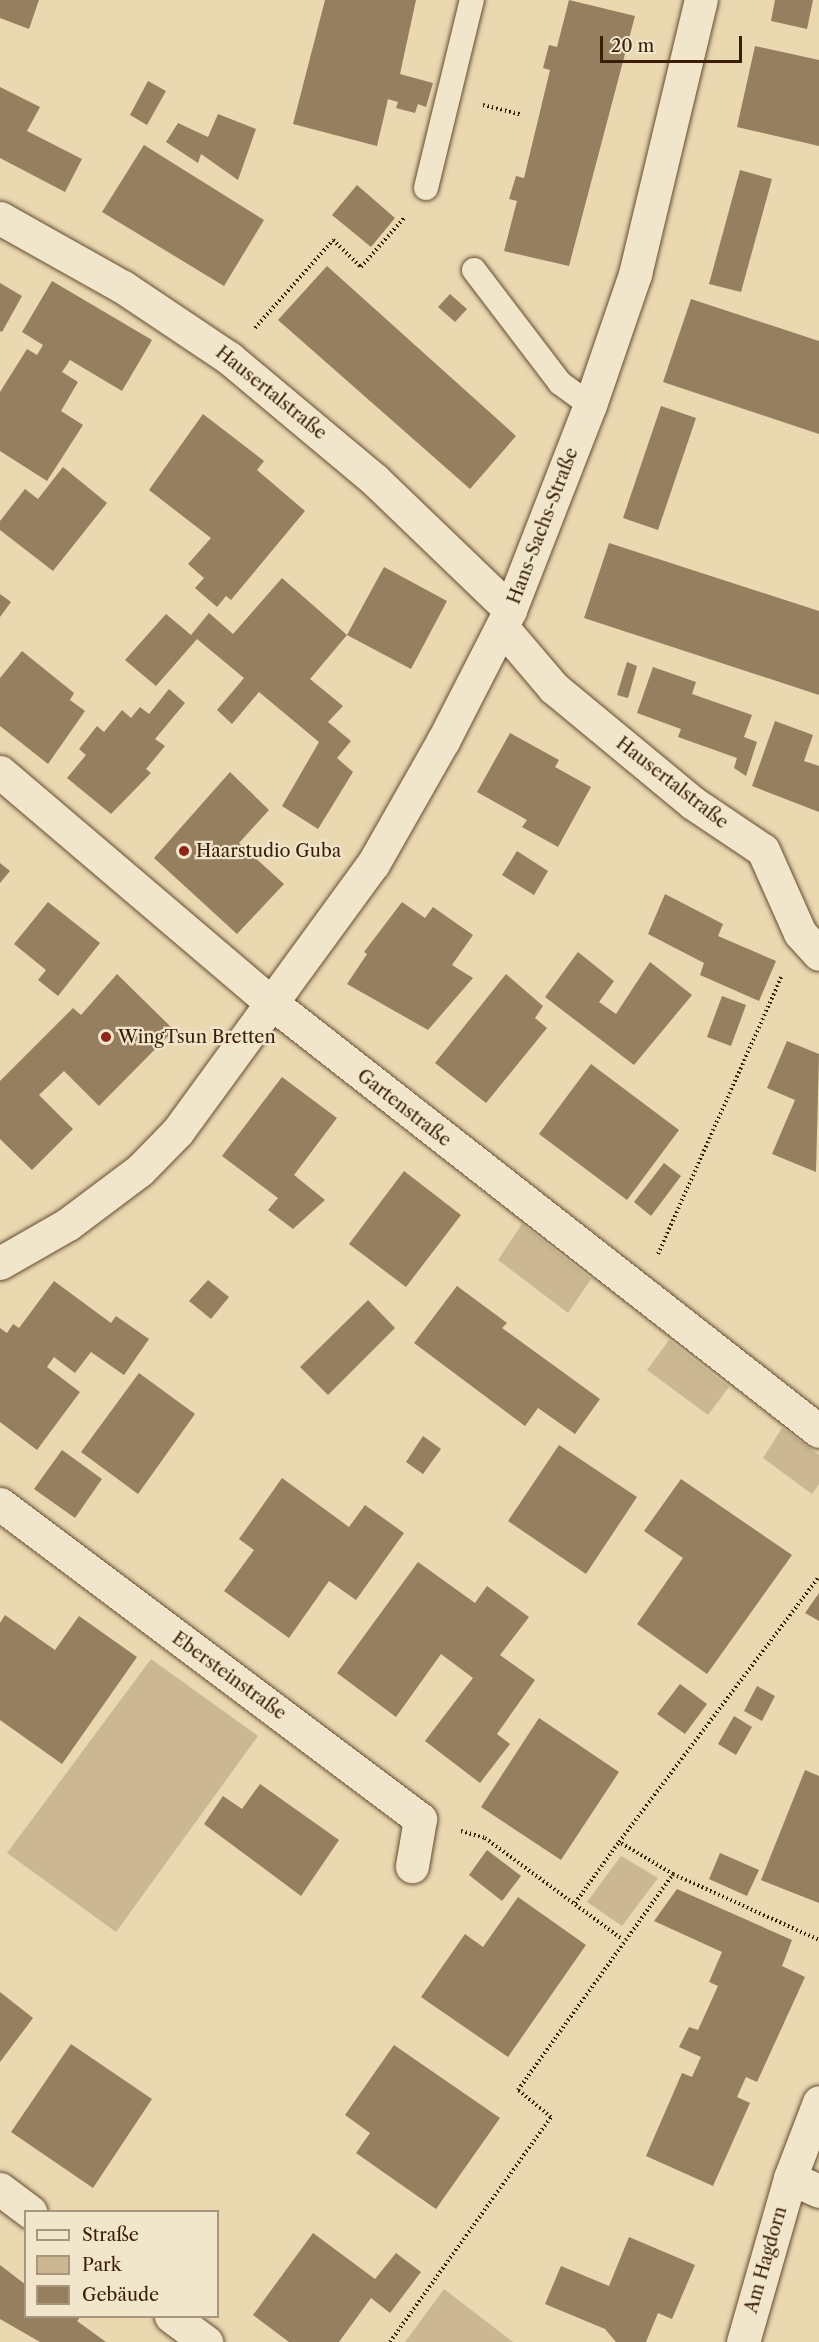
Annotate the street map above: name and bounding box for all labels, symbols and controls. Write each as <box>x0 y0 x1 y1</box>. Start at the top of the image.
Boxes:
scale bar <box>603 24 746 62</box>
text: 20 m <box>611 35 654 57</box>
street label: Hausertalstraße <box>211 342 331 444</box>
street label: Hans-Sachs-Straße <box>503 445 583 607</box>
street label: Hausertalstraße <box>612 733 732 833</box>
place label: Haarstudio Guba <box>196 840 341 862</box>
marker: Haarstudio Guba <box>177 844 191 858</box>
place label: WingTsun Bretten <box>118 1026 276 1048</box>
marker: WingTsun Bretten <box>99 1030 113 1044</box>
street label: Gartenstraße <box>353 1065 455 1151</box>
street label: Ebersteinstraße <box>168 1627 290 1725</box>
street label: Am Hagdorn <box>740 2204 792 2316</box>
legend <box>24 2210 219 2318</box>
text: Straße <box>82 2224 139 2246</box>
text: Park <box>82 2254 121 2276</box>
text: Gebäude <box>82 2284 159 2306</box>

